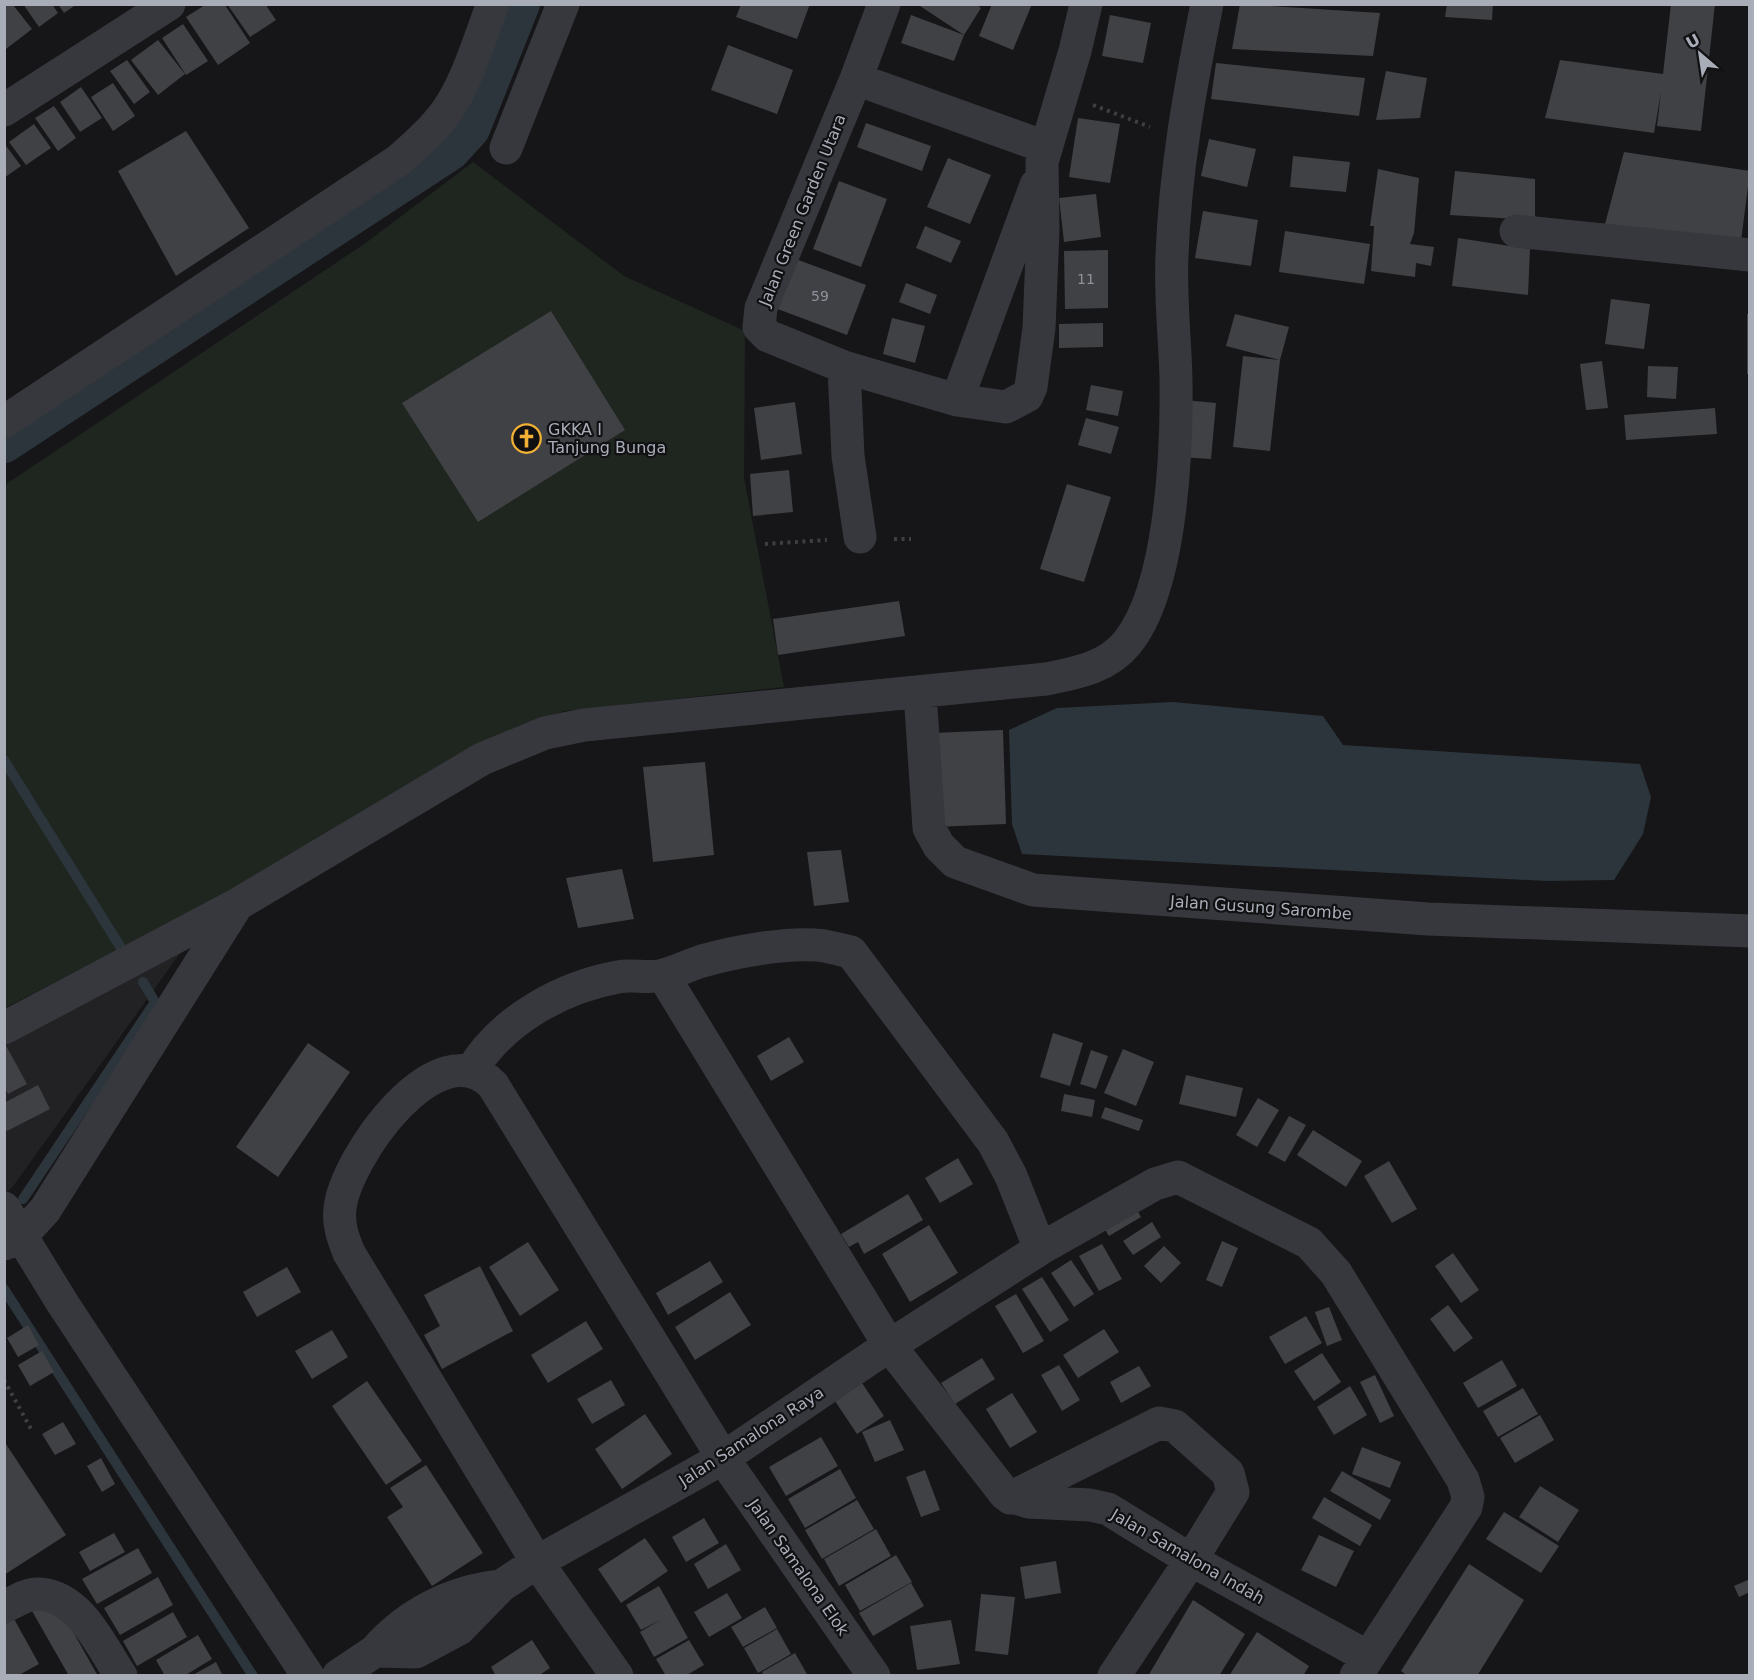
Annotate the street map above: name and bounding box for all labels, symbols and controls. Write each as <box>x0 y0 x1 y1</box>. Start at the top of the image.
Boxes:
north arrow <box>1670 24 1730 84</box>
text: U <box>1683 30 1703 53</box>
street label: Jalan Green Garden Utara <box>755 111 850 310</box>
house number: 11 <box>1077 271 1095 287</box>
house number: 59 <box>811 288 829 304</box>
place label: GKKA I Tanjung Bunga <box>547 420 666 457</box>
church icon: GKKA I Tanjung Bunga <box>511 422 543 454</box>
street label: Jalan Gusung Sarombe <box>1169 892 1352 923</box>
street label: Jalan Samalona Raya <box>675 1383 827 1491</box>
street label: Jalan Samalona Elok <box>744 1495 853 1640</box>
street label: Jalan Samalona Indah <box>1107 1504 1268 1608</box>

